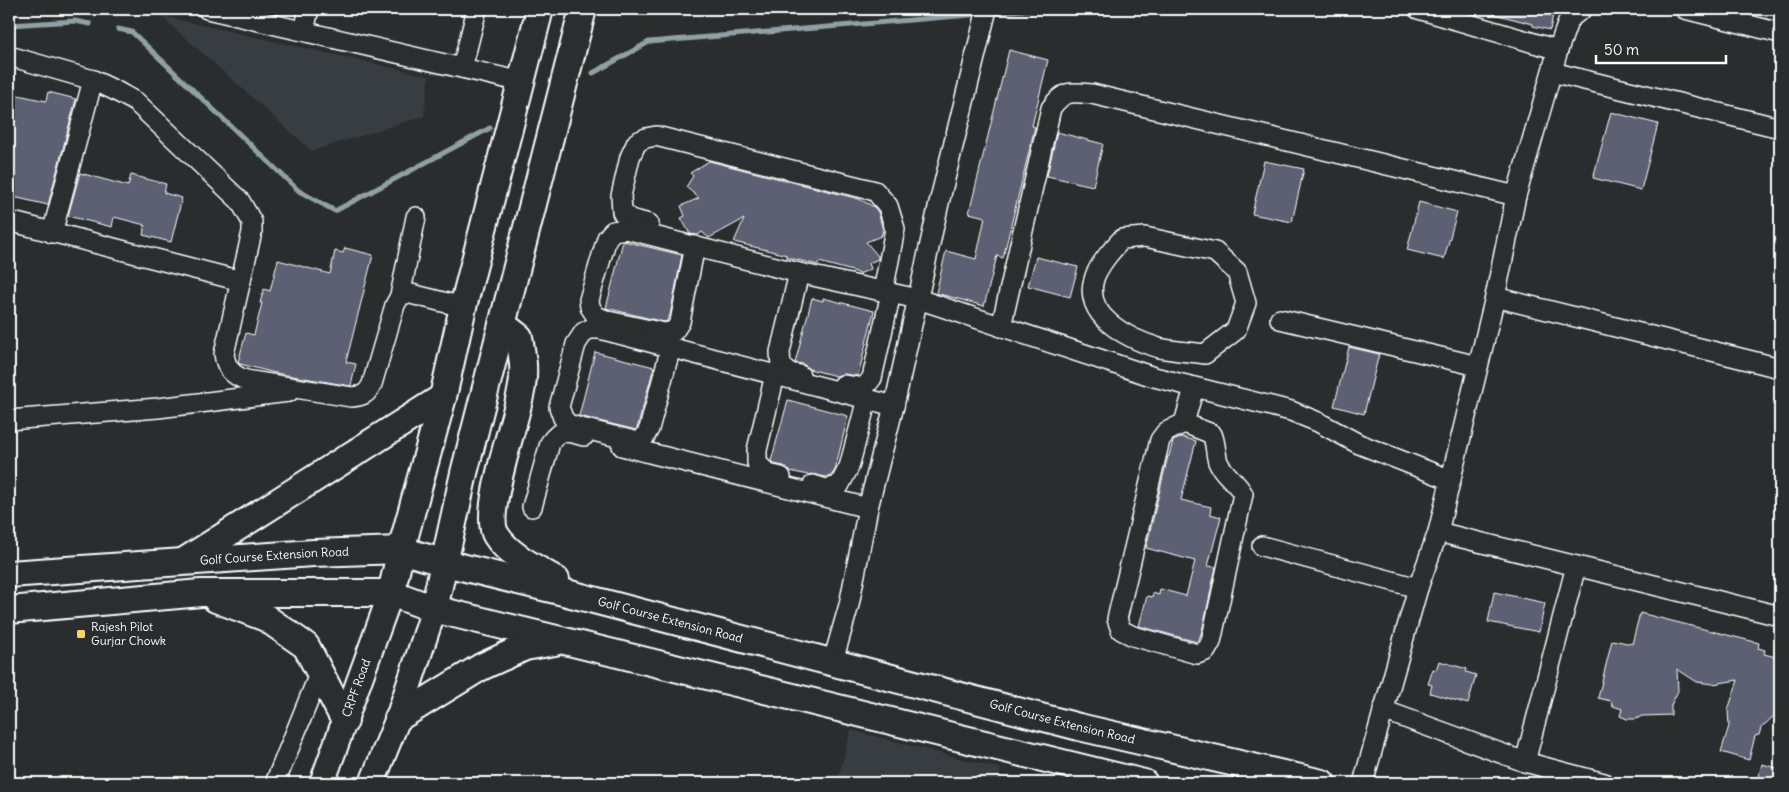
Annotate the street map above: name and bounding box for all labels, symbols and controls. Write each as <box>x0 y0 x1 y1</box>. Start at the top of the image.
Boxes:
scale bar <box>1596 32 1726 64</box>
text: 50 m <box>1604 40 1639 59</box>
street label: Golf Course Extension Road <box>199 544 349 568</box>
street label: Golf Course Extension Road <box>596 593 744 646</box>
place label: Rajesh Pilot Gurjar Chowk <box>91 619 166 648</box>
marker: Rajesh Pilot Gurjar Chowk <box>75 628 87 640</box>
street label: CRPF Road <box>339 657 373 719</box>
street label: Golf Course Extension Road <box>988 696 1136 747</box>

